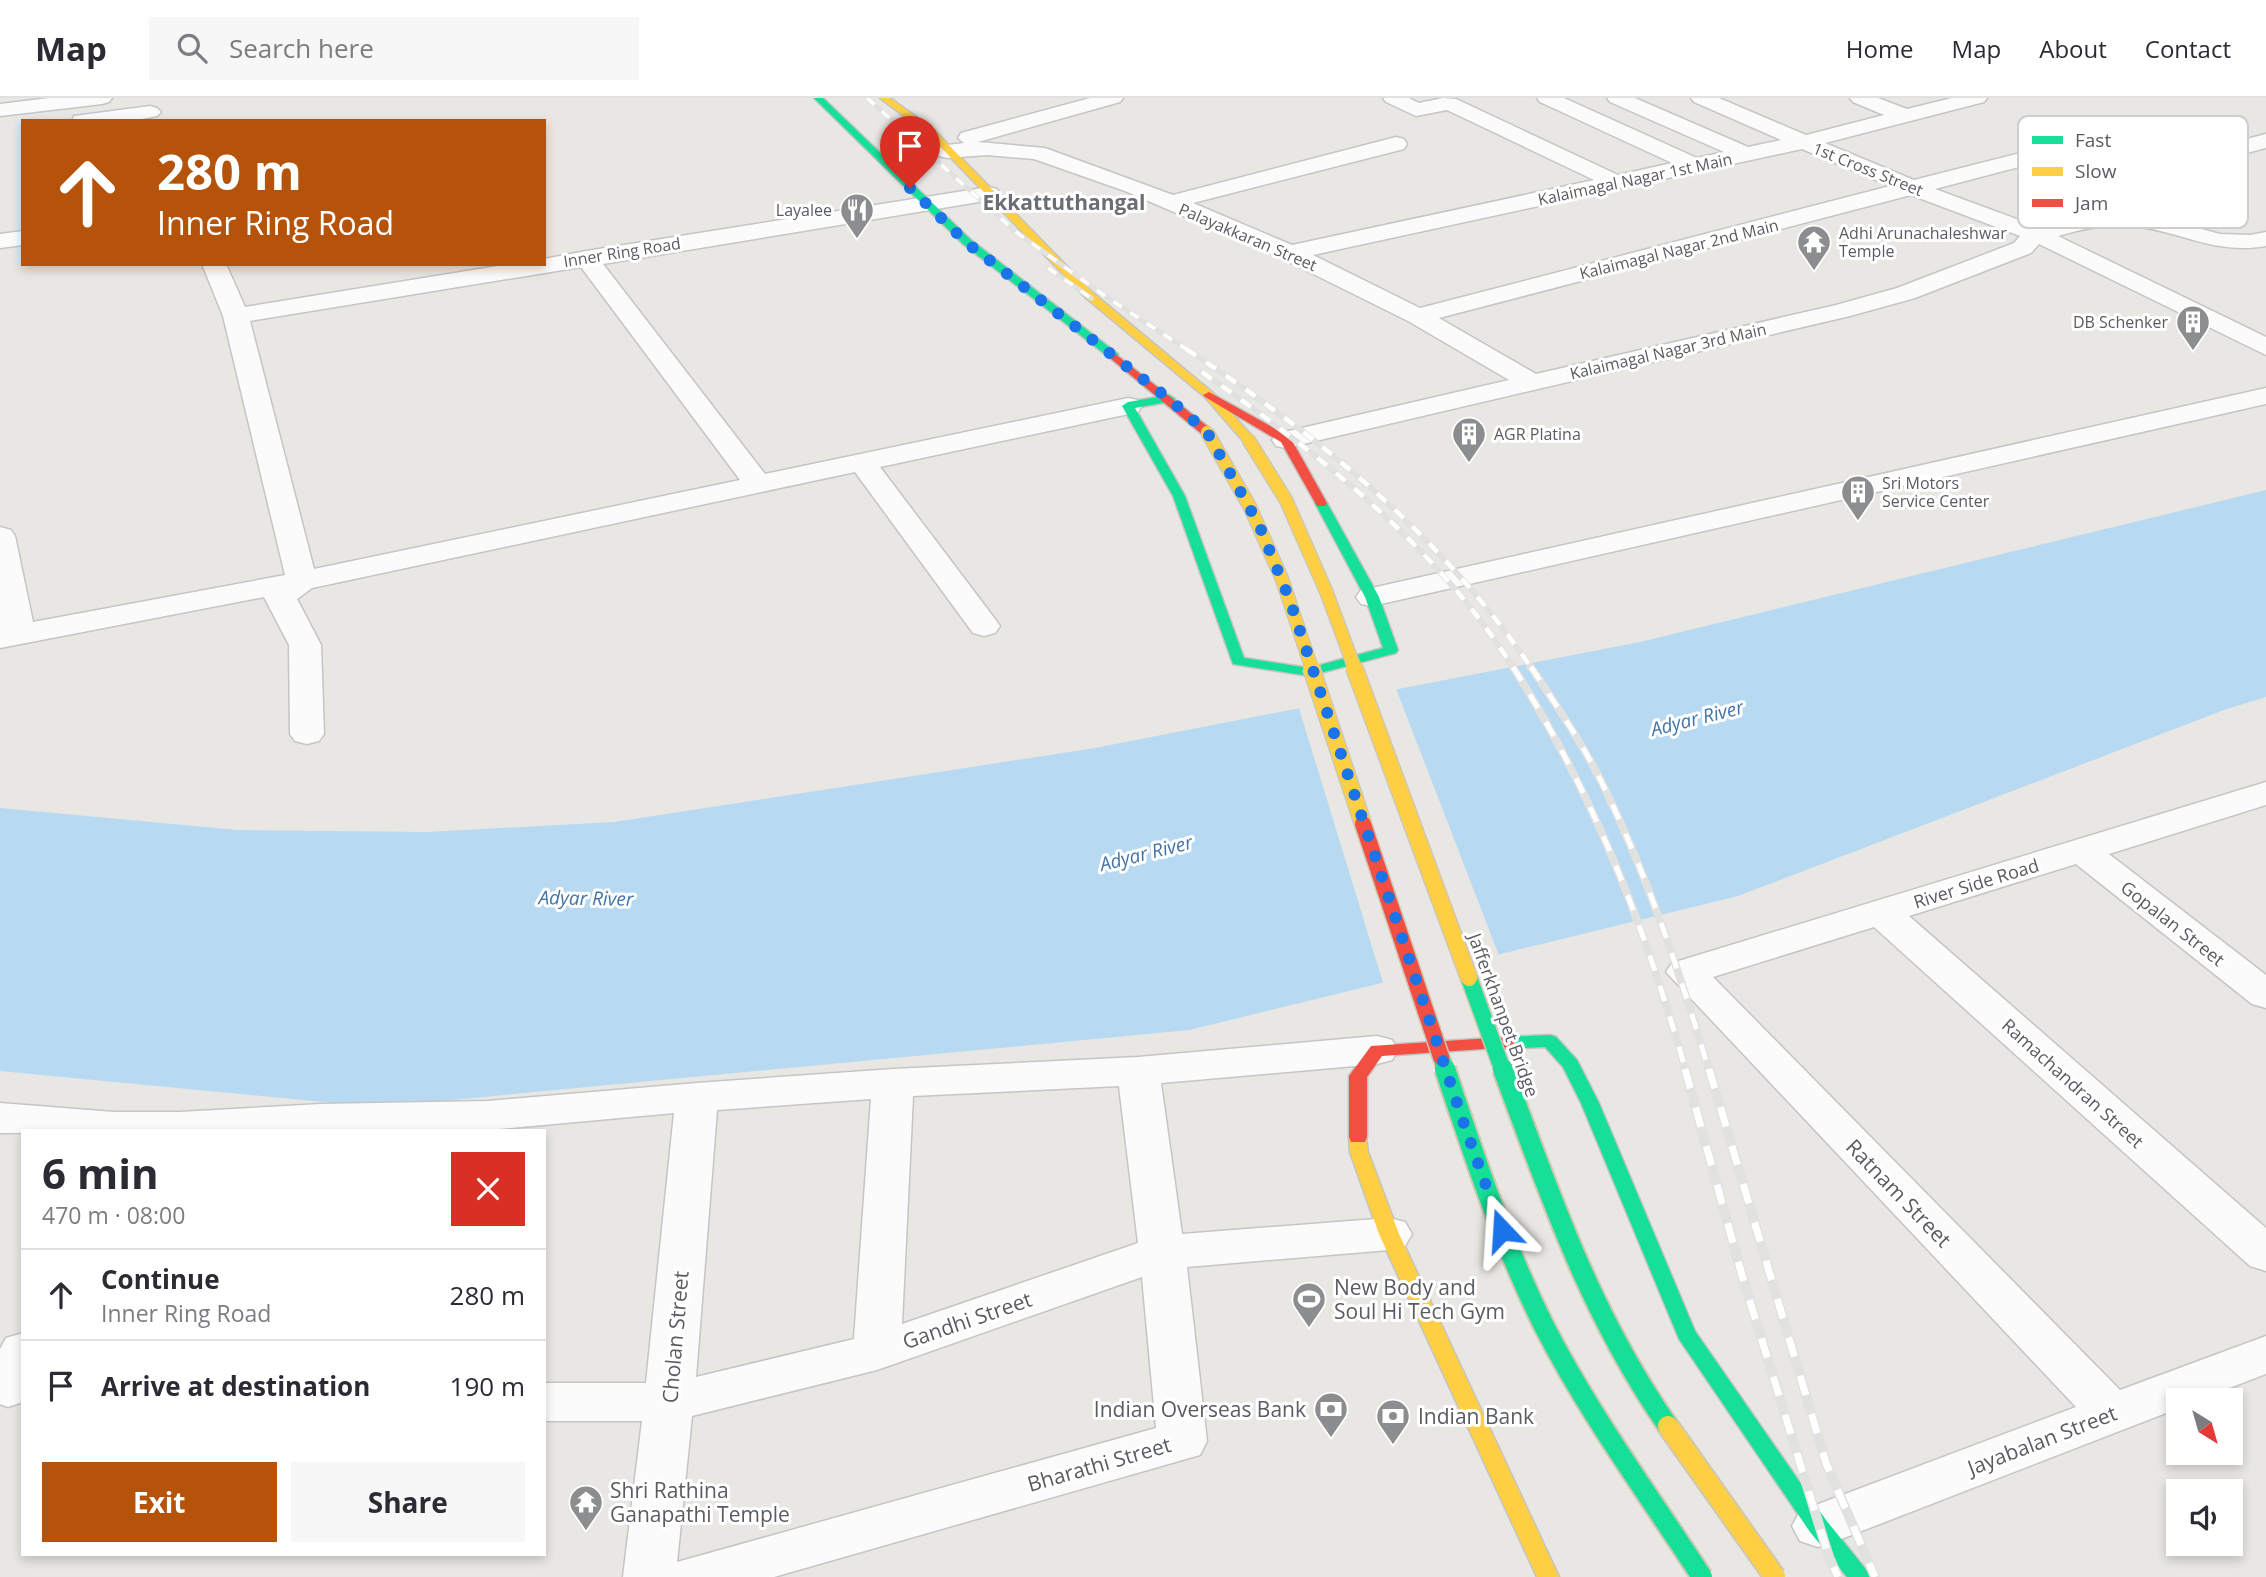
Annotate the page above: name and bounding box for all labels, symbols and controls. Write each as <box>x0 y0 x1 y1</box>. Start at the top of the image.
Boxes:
search box <box>149 17 639 80</box>
text: Map <box>35 26 107 71</box>
icon: search <box>173 29 211 67</box>
text: Search here <box>229 30 374 66</box>
text: Home <box>1846 32 1914 65</box>
text: Map <box>1952 32 2001 65</box>
text: About <box>2039 32 2107 65</box>
text: Contact <box>2145 32 2231 65</box>
pin <box>880 116 940 188</box>
legend <box>2018 116 2248 228</box>
icon: arrive <box>891 127 929 165</box>
text: Fast <box>2075 127 2111 153</box>
street label: 1st Cross Street <box>1810 137 1927 201</box>
text: 280 m <box>157 138 302 204</box>
icon: ahead <box>42 147 133 238</box>
street label: Kalaimagal Nagar 1st Main <box>1536 148 1734 210</box>
text: Slow <box>2075 158 2117 184</box>
district label: Ekkattuthangal <box>983 188 1145 216</box>
text: Jam <box>2073 190 2108 216</box>
restaurant icon: Layalee <box>838 191 876 240</box>
street label: Palayakkaran Street <box>1176 198 1321 276</box>
place label: Layalee <box>776 199 832 221</box>
text: Inner Ring Road <box>157 201 394 244</box>
street label: Kalaimagal Nagar 2nd Main <box>1577 214 1781 284</box>
place label: Adhi Arunachaleshwar Temple <box>1839 222 2007 262</box>
temple icon: Adhi Arunachaleshwar Temple <box>1795 223 1833 272</box>
street label: Inner Ring Road <box>562 232 682 272</box>
building icon: DB Schenker <box>2174 303 2212 352</box>
place label: DB Schenker <box>2073 311 2168 333</box>
street label: Kalaimagal Nagar 3rd Main <box>1568 318 1768 384</box>
building icon: AGR Platina <box>1450 415 1488 464</box>
place label: AGR Platina <box>1494 423 1581 445</box>
place label: Sri Motors Service Center <box>1882 472 1990 512</box>
building icon: Sri Motors Service Center <box>1839 473 1877 522</box>
water label: Adyar River <box>1646 694 1748 743</box>
water label: Adyar River <box>1095 829 1197 878</box>
street label: River Side Road <box>1910 853 2042 913</box>
street label: Gopalan Street <box>2116 875 2230 971</box>
water label: Adyar River <box>536 884 635 912</box>
street label: Jafferkhanpet Bridge <box>1463 928 1545 1100</box>
street label: Ramachandran Street <box>1997 1013 2149 1153</box>
street label: Ratnam Street <box>1840 1133 1958 1253</box>
text: 6 min <box>42 1144 159 1201</box>
button: close <box>451 1152 525 1226</box>
position arrow <box>1465 1193 1539 1267</box>
text: 470 m · 08:00 <box>42 1199 185 1231</box>
text: Continue <box>101 1261 220 1297</box>
street label: Cholan Street <box>655 1270 695 1404</box>
place label: New Body and Soul Hi Tech Gym <box>1334 1273 1505 1325</box>
icon: ahead <box>42 1276 80 1314</box>
text: 280 m <box>450 1277 525 1313</box>
sports icon: New Body and Soul Hi Tech Gym <box>1290 1280 1328 1329</box>
street label: Gandhi Street <box>899 1285 1035 1355</box>
text: Inner Ring Road <box>101 1297 271 1329</box>
icon: arrive <box>42 1367 80 1405</box>
text: Arrive at destination <box>101 1368 370 1404</box>
text: 190 m <box>450 1368 525 1404</box>
north arrow <box>2166 1388 2244 1465</box>
map controls <box>2166 1388 2243 1556</box>
bank icon: Indian Overseas Bank <box>1312 1390 1350 1439</box>
place label: Indian Overseas Bank <box>1094 1395 1306 1423</box>
bank icon: Indian Bank <box>1374 1397 1412 1446</box>
street label: Jayabalan Street <box>1961 1399 2121 1482</box>
place label: Indian Bank <box>1418 1402 1534 1430</box>
street label: Bharathi Street <box>1024 1430 1174 1498</box>
button: Exit <box>42 1462 277 1542</box>
button: Share <box>291 1462 525 1542</box>
place label: Shri Rathina Ganapathi Temple <box>610 1476 790 1528</box>
button: sound <box>2166 1479 2243 1556</box>
temple icon: Shri Rathina Ganapathi Temple <box>567 1483 605 1532</box>

